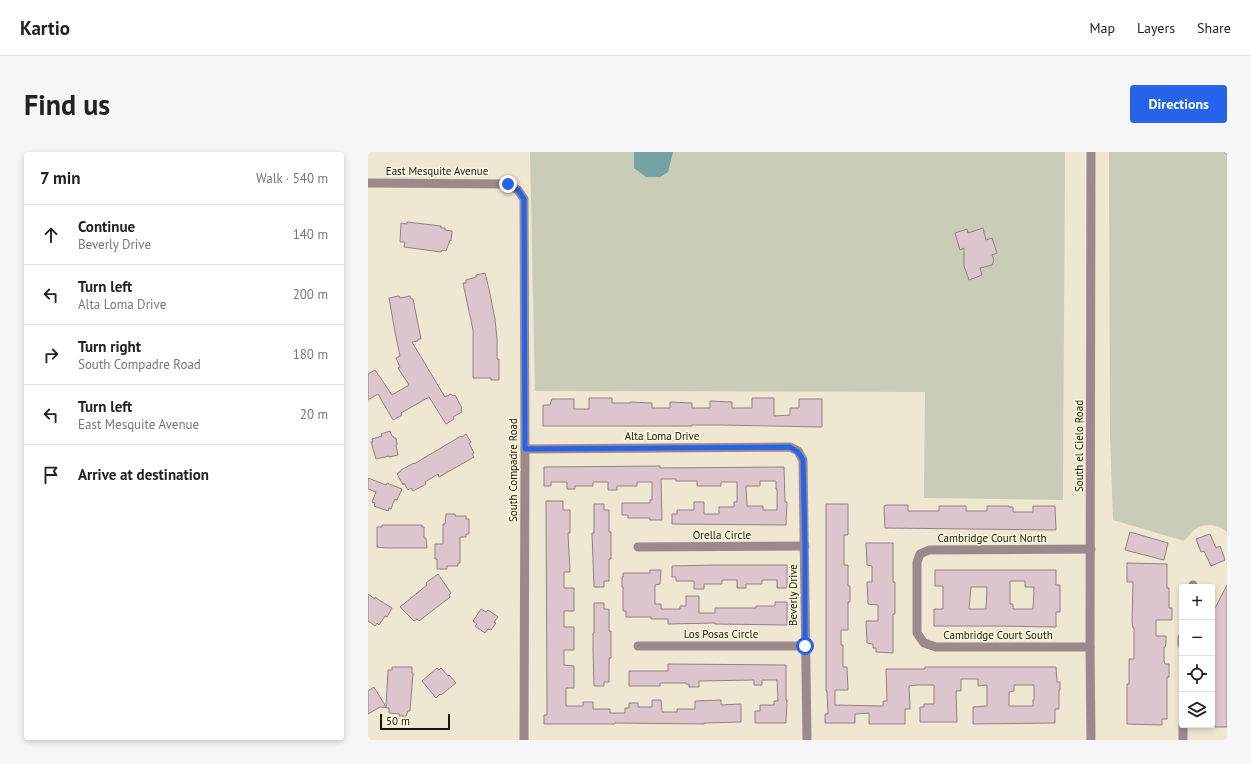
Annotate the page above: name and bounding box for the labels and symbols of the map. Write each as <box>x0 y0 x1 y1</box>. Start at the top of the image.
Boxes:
street label: East Mesquite Avenue <box>386 164 489 178</box>
route end <box>499 175 517 193</box>
street label: South el Cielo Road <box>1072 400 1086 492</box>
street label: South Compadre Road <box>506 418 520 522</box>
street label: Alta Loma Drive <box>625 429 700 443</box>
street label: Orella Circle <box>693 528 752 542</box>
street label: Cambridge Court North <box>937 531 1047 545</box>
street label: Beverly Drive <box>786 564 800 626</box>
street label: Los Posas Circle <box>684 627 759 641</box>
street label: Cambridge Court South <box>943 628 1053 642</box>
route start <box>796 637 814 655</box>
scale bar <box>380 712 450 731</box>

